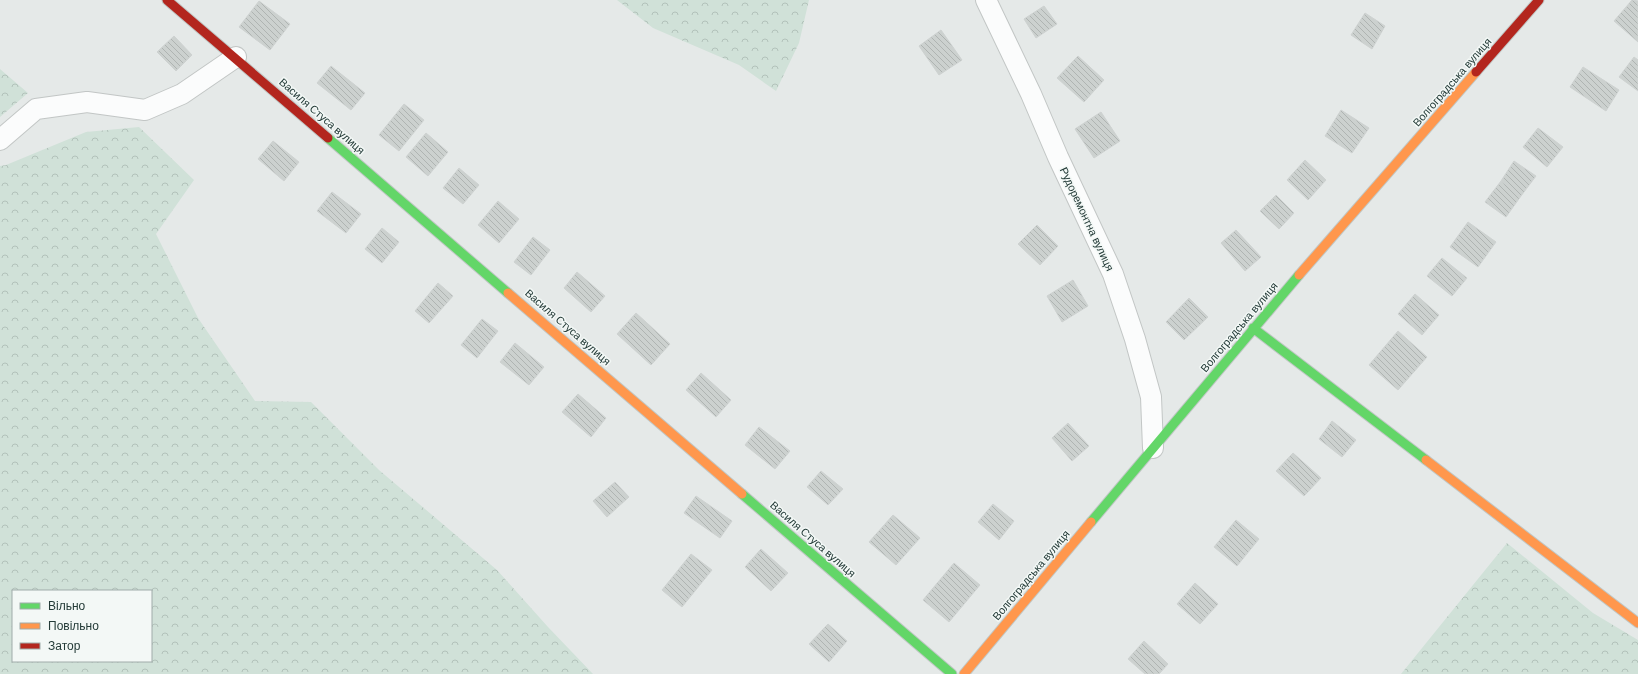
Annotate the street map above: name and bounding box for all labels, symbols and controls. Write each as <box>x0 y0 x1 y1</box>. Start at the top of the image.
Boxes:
street label: Волгоградська вулиця <box>1410 35 1494 129</box>
street label: Василя Стуса вулиця <box>276 75 368 157</box>
street label: Рудоремонтна вулиця <box>1057 165 1117 273</box>
street label: Волгоградська вулиця <box>1197 279 1281 375</box>
street label: Василя Стуса вулиця <box>522 286 614 368</box>
street label: Василя Стуса вулиця <box>767 498 859 580</box>
street label: Волгоградська вулиця <box>989 527 1073 623</box>
legend <box>12 590 152 662</box>
text: Вільно <box>48 598 86 614</box>
text: Повільно <box>48 618 99 634</box>
text: Затор <box>48 638 81 654</box>

